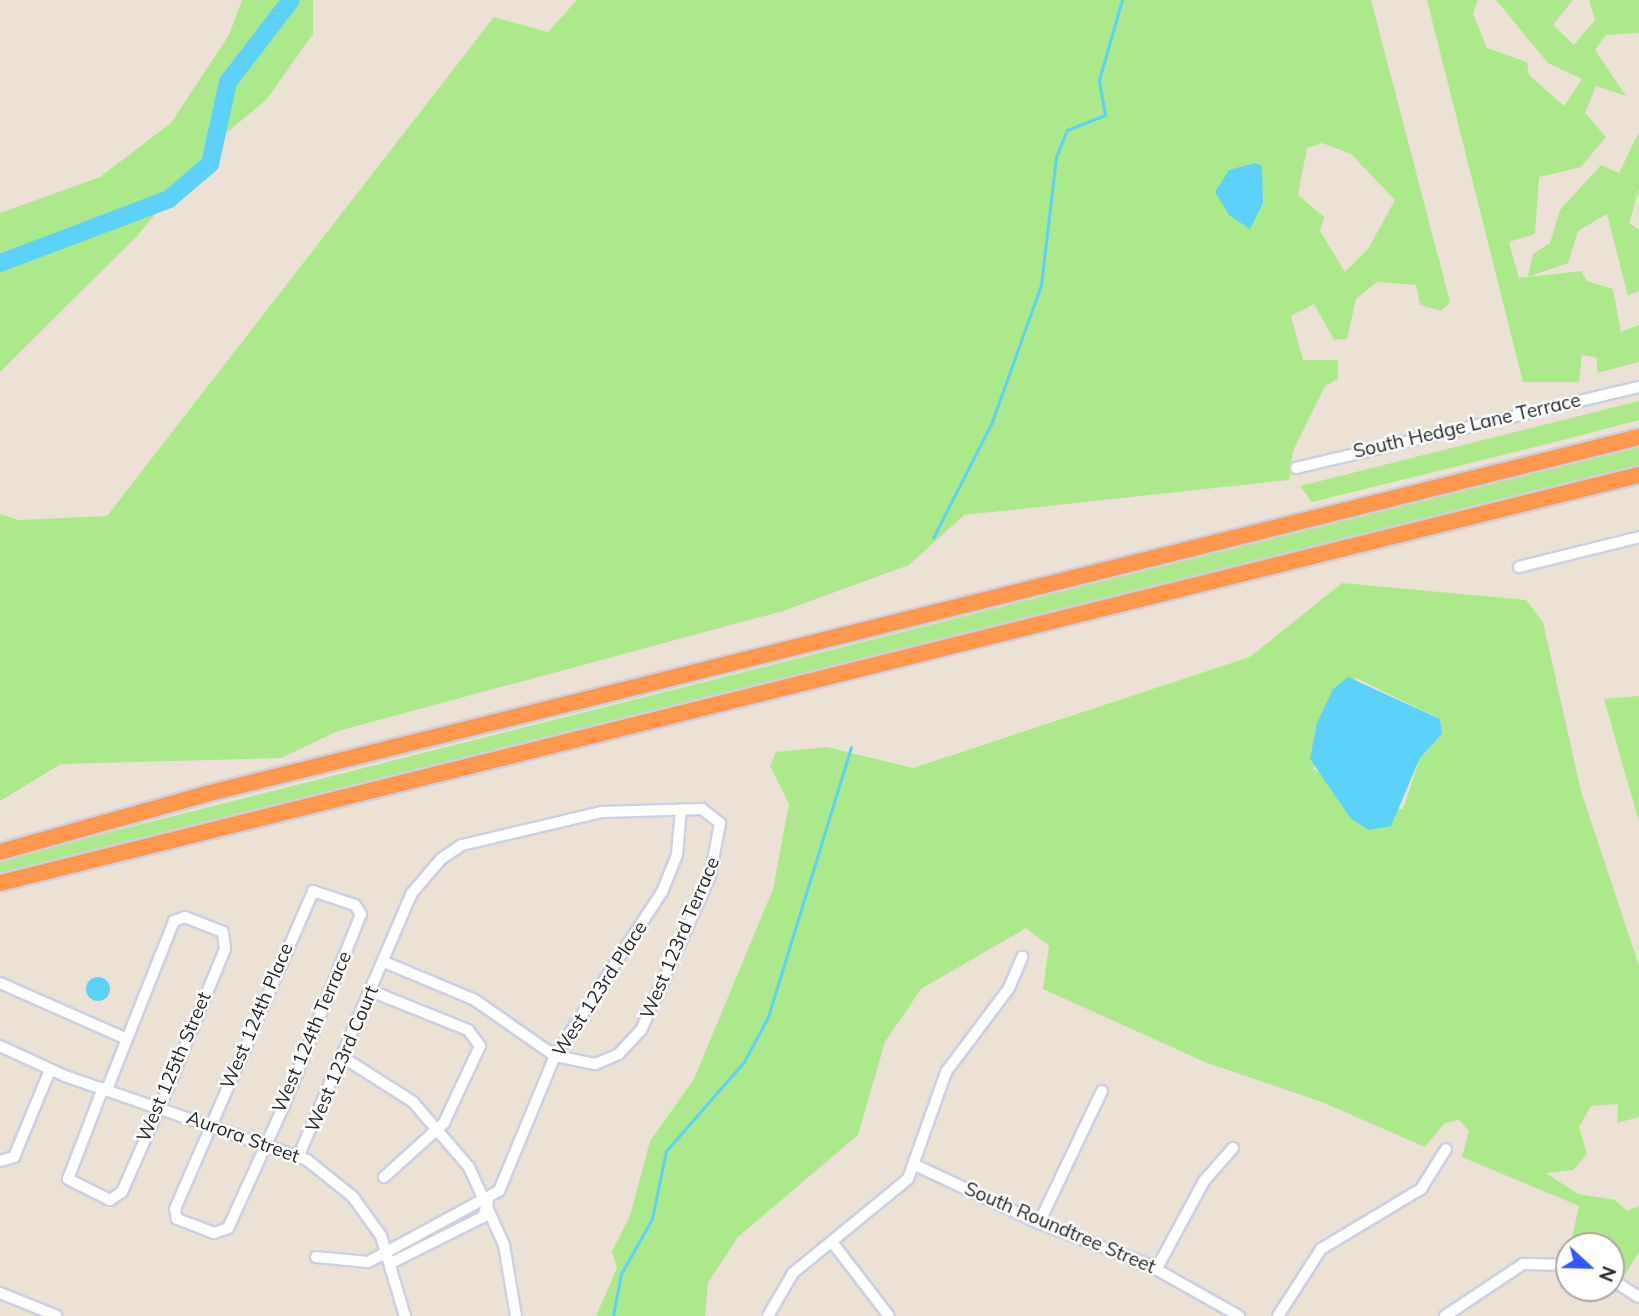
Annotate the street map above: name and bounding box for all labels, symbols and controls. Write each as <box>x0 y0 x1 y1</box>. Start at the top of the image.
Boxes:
street label: South Hedge Lane Terrace <box>1351 389 1583 463</box>
street label: West 123rd Terrace <box>636 854 724 1022</box>
street label: West 123rd Place <box>548 917 652 1061</box>
street label: West 124th Place <box>216 940 298 1092</box>
street label: West 124th Terrace <box>268 948 356 1116</box>
street label: West 123rd Court <box>301 982 383 1136</box>
street label: West 125th Street <box>132 989 216 1145</box>
street label: Aurora Street <box>184 1106 302 1168</box>
street label: South Roundtree Street <box>961 1177 1159 1279</box>
north arrow <box>1555 1232 1625 1302</box>
text: N <box>1594 1263 1621 1285</box>

